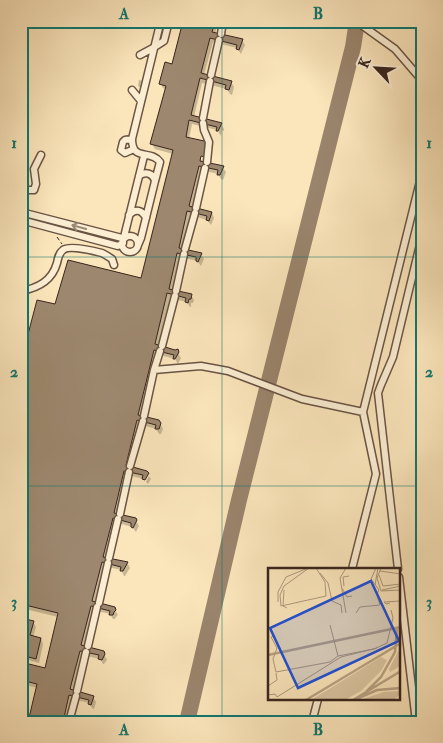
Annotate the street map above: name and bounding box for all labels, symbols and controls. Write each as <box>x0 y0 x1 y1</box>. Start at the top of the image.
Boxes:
text: A <box>118 4 130 24</box>
text: B <box>313 4 323 24</box>
north arrow <box>350 42 400 92</box>
text: K <box>355 54 375 71</box>
text: 1 <box>11 133 17 153</box>
text: 1 <box>426 133 432 153</box>
one-way arrow <box>72 222 88 231</box>
text: 2 <box>10 362 18 382</box>
text: 2 <box>425 362 433 382</box>
inset map <box>268 568 400 700</box>
text: 3 <box>11 592 17 612</box>
text: 3 <box>426 592 432 612</box>
text: A <box>118 720 130 740</box>
text: B <box>313 720 323 740</box>

